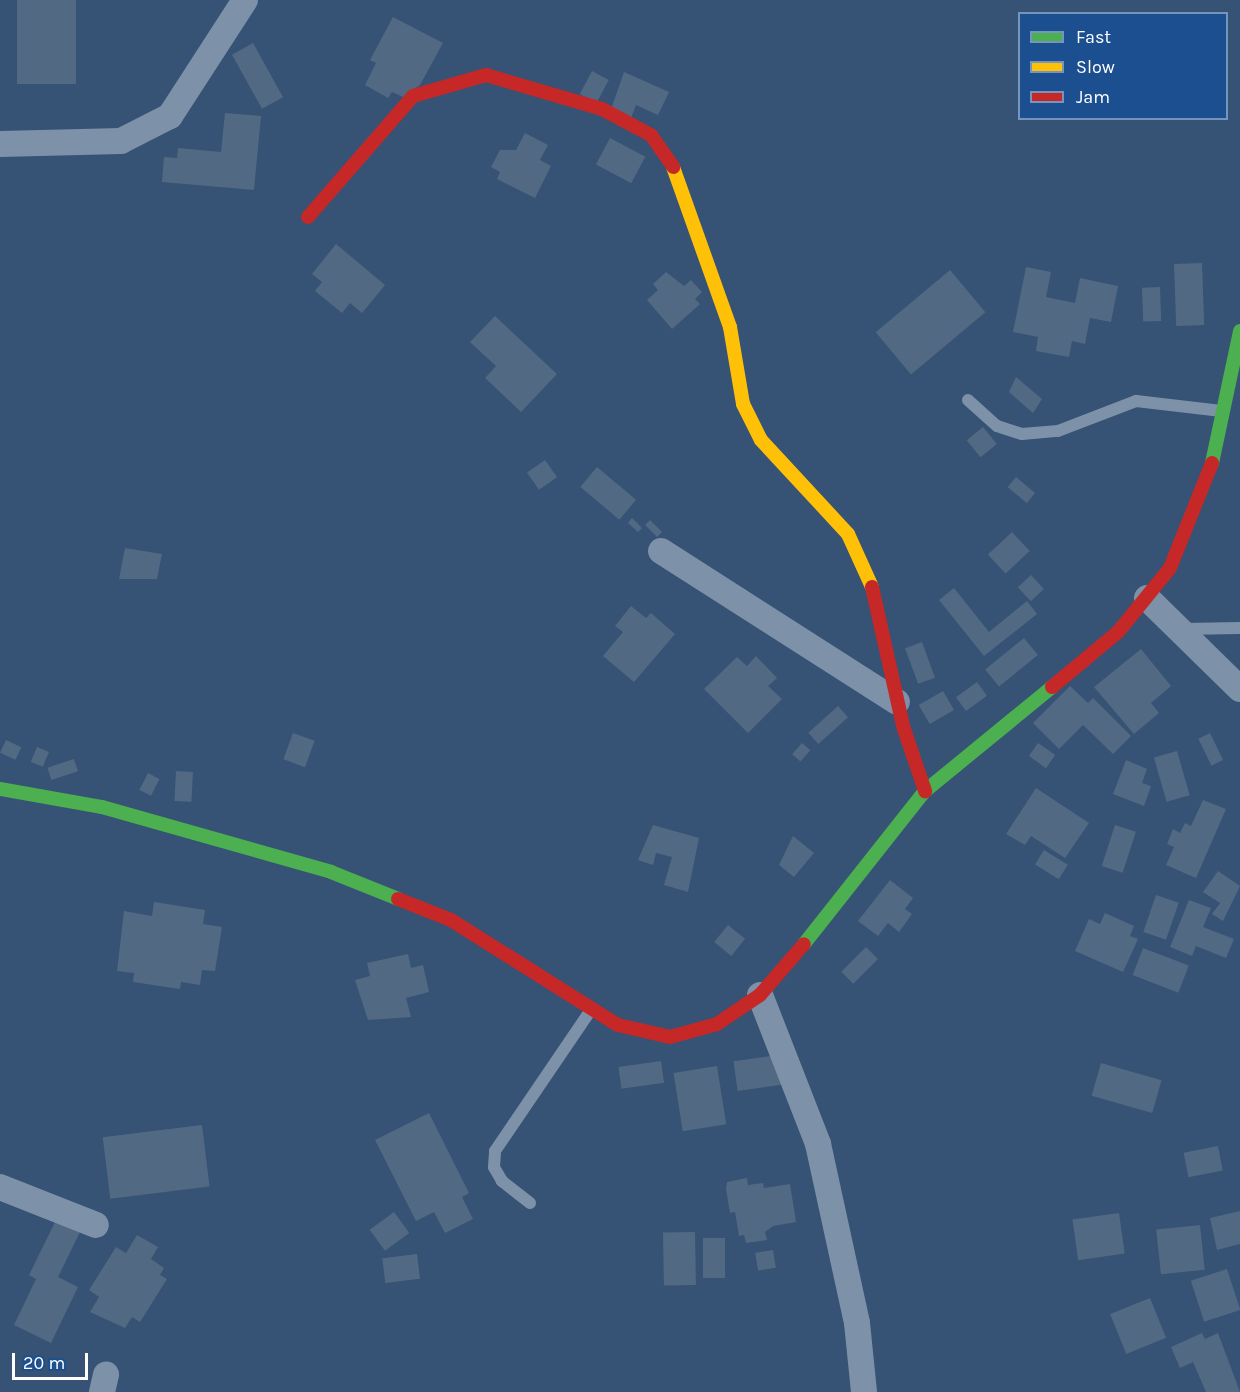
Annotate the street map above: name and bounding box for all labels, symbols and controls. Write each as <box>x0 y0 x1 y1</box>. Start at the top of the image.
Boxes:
legend <box>1018 12 1228 120</box>
text: Fast <box>1076 26 1111 48</box>
text: Slow <box>1076 56 1115 78</box>
text: Jam <box>1076 86 1110 108</box>
scale bar <box>15 1341 92 1379</box>
text: 20 m <box>23 1352 65 1374</box>

